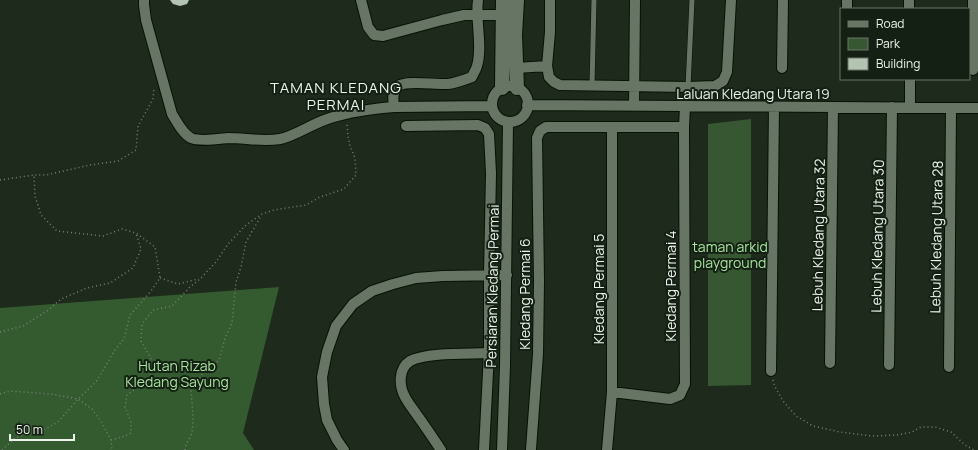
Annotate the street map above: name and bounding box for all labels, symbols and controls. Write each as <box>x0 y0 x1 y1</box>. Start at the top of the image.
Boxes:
legend <box>840 8 970 80</box>
text: Road <box>876 15 904 32</box>
text: Park <box>876 35 901 52</box>
text: Building <box>876 55 920 72</box>
district label: TAMAN KLEDANG PERMAI <box>270 77 402 115</box>
street label: Laluan Kledang Utara 19 <box>676 84 830 103</box>
street label: Lebuh Kledang Utara 32 <box>807 159 829 311</box>
street label: Lebuh Kledang Utara 30 <box>866 159 888 313</box>
street label: Lebuh Kledang Utara 28 <box>925 160 947 314</box>
street label: Persiaran Kledang Permai <box>481 204 503 368</box>
street label: Kledang Permai 4 <box>661 231 680 341</box>
street label: Kledang Permai 5 <box>589 234 608 344</box>
park label: taman arkid playground <box>692 237 768 272</box>
street label: Kledang Permai 6 <box>515 238 534 350</box>
park label: Hutan Rizab Kledang Sayung <box>125 356 229 391</box>
scale bar <box>10 416 74 442</box>
text: 50 m <box>16 421 43 438</box>

